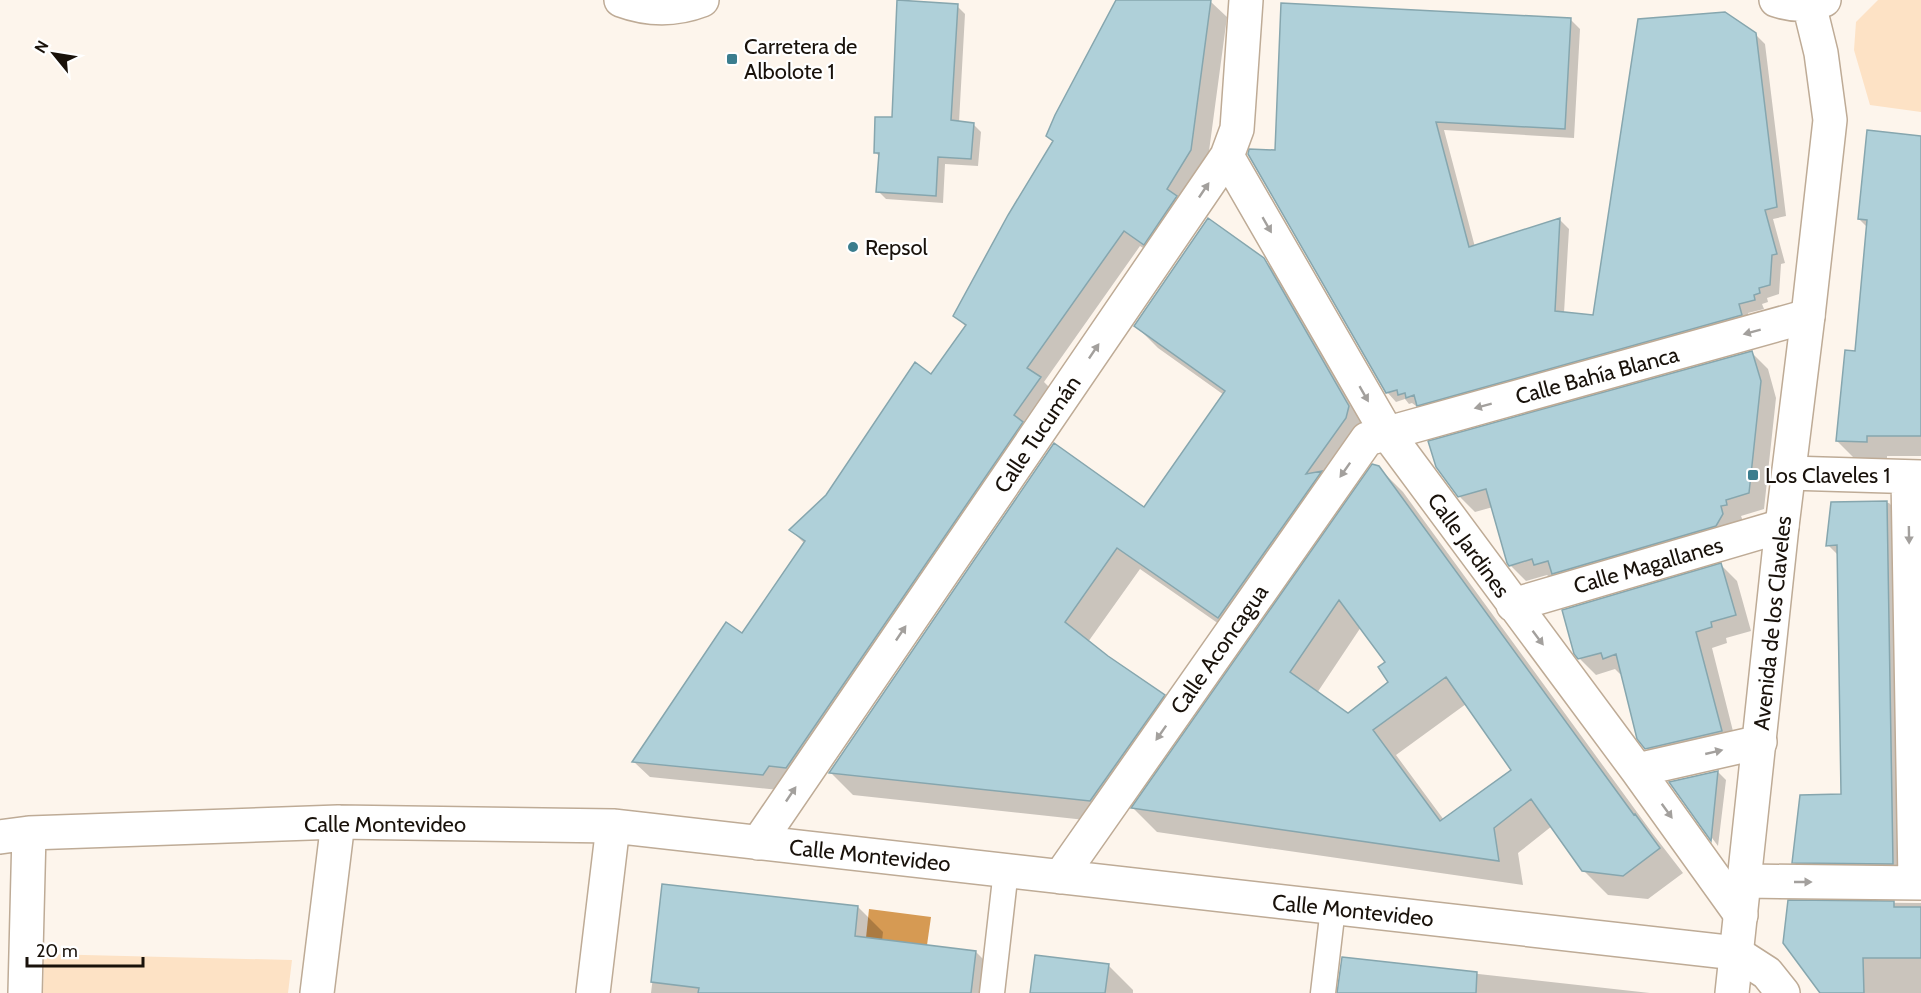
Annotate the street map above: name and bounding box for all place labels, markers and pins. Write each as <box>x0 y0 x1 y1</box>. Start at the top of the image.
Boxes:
place label: Carretera de Albolote 1 <box>744 33 857 85</box>
marker: Carretera de Albolote 1 <box>725 52 739 66</box>
place label: Repsol <box>865 234 929 261</box>
marker: Repsol <box>846 240 860 254</box>
place label: Los Claveles 1 <box>1765 462 1890 489</box>
marker: Los Claveles 1 <box>1746 468 1760 482</box>

